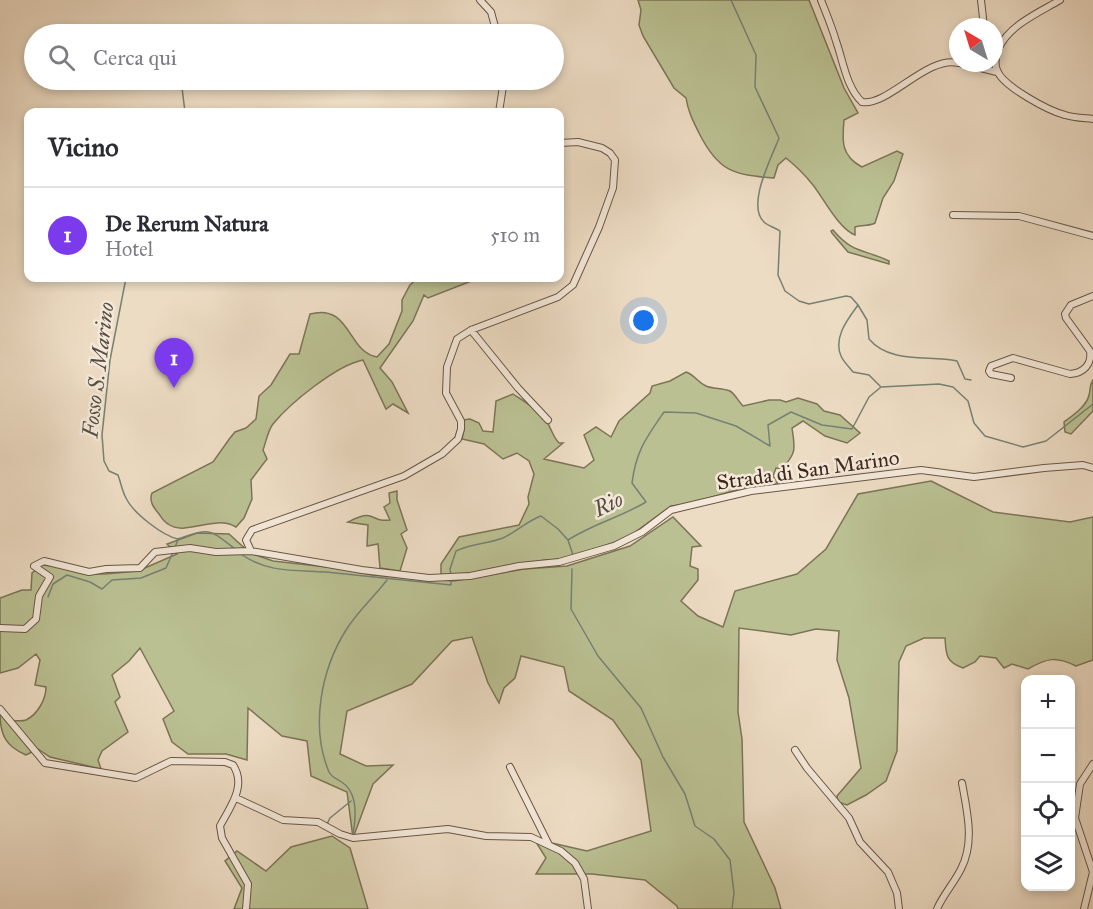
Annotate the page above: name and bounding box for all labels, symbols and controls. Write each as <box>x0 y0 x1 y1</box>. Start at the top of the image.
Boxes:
north arrow <box>949 18 1003 72</box>
search box <box>24 24 564 90</box>
icon: search <box>45 41 78 74</box>
text: Cerca qui <box>93 44 177 71</box>
text: Vicino <box>48 131 119 163</box>
text: De Rerum Natura <box>105 210 269 237</box>
text: 1 <box>64 223 71 247</box>
text: 510 m <box>490 223 540 247</box>
text: Hotel <box>105 237 153 261</box>
water label: Fosso S. Marino <box>76 301 120 440</box>
your location <box>629 306 658 335</box>
pin: 1 <box>154 338 194 388</box>
street label: Strada di San Marino <box>715 444 901 496</box>
water label: Rio <box>588 485 627 523</box>
map controls <box>1021 675 1075 891</box>
button: + <box>1021 675 1075 729</box>
button: − <box>1021 729 1075 783</box>
button: locate <box>1021 783 1075 837</box>
button: layers <box>1021 837 1075 891</box>

